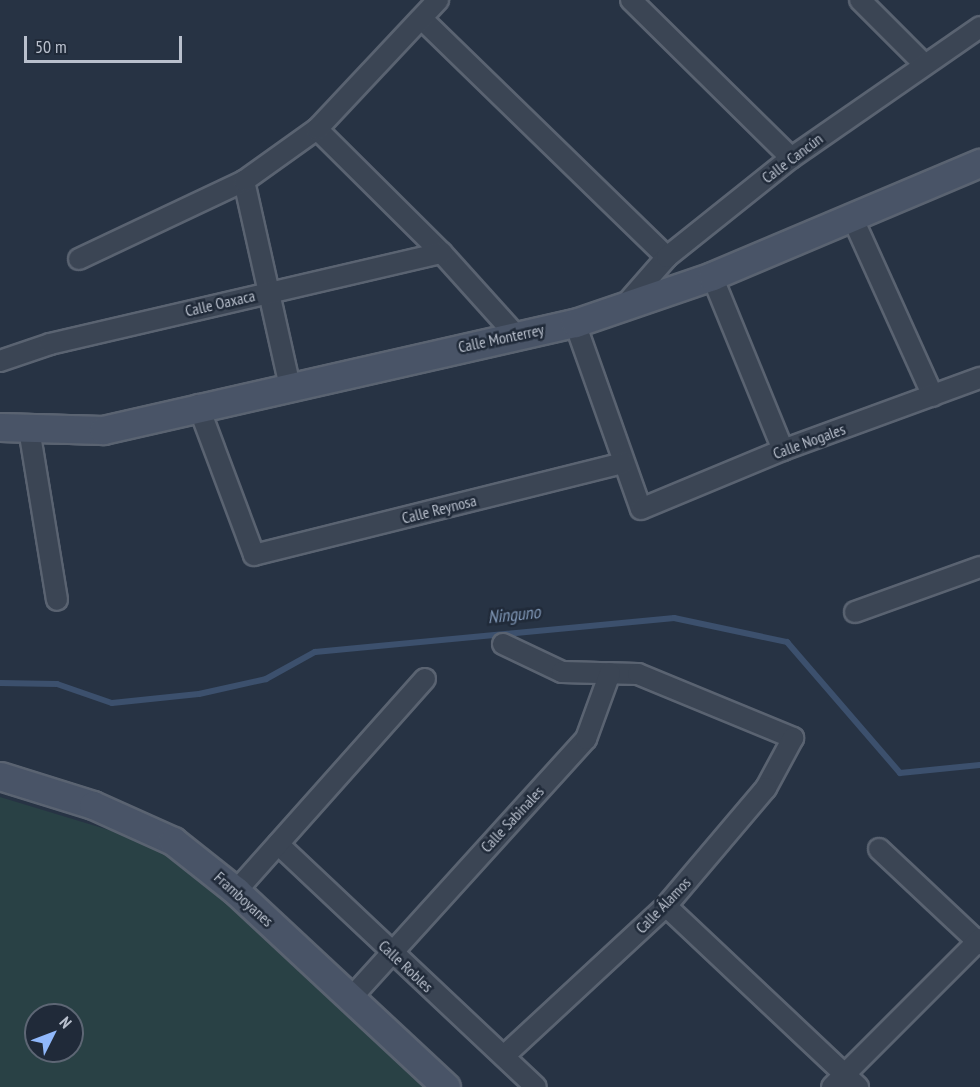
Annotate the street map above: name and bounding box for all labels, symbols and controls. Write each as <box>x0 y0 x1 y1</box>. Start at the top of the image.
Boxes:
scale bar <box>27 24 184 62</box>
text: 50 m <box>35 35 67 58</box>
street label: Calle Cancún <box>758 129 826 187</box>
street label: Calle Oaxaca <box>183 286 257 320</box>
street label: Calle Monterrey <box>456 320 546 356</box>
street label: Calle Nogales <box>770 419 848 463</box>
street label: Calle Reynosa <box>400 490 478 528</box>
water label: Ninguno <box>487 602 541 628</box>
street label: Calle Sabinales <box>476 782 548 856</box>
street label: Framboyanes <box>210 867 278 931</box>
street label: Calle Álamos <box>631 873 695 937</box>
street label: Calle Robles <box>375 936 437 996</box>
north arrow <box>24 1003 84 1063</box>
text: N <box>56 1012 76 1032</box>

